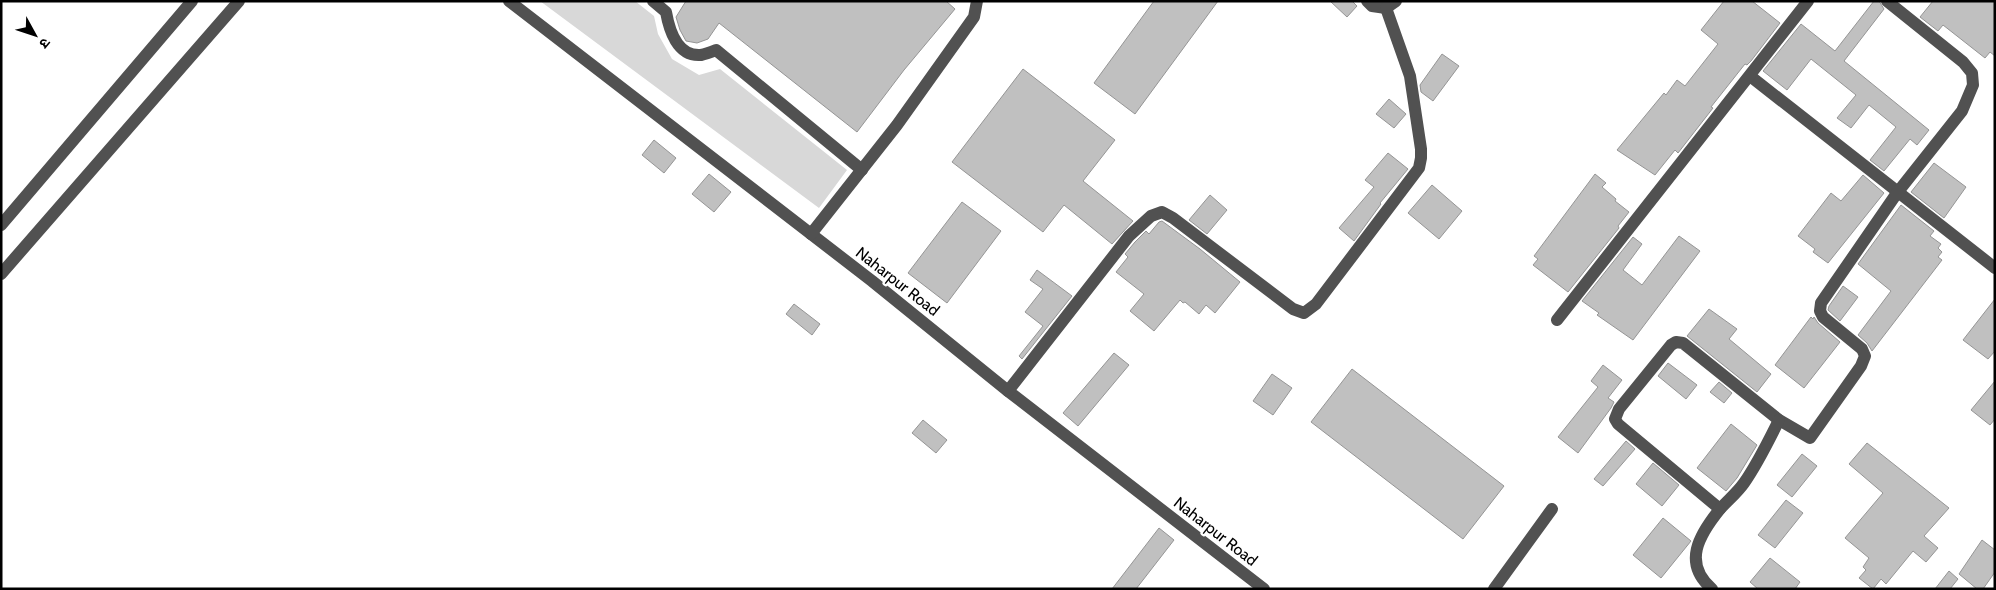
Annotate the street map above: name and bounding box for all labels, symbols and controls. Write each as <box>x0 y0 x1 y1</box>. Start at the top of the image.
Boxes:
north arrow <box>10 10 60 60</box>
text: उ <box>35 34 54 53</box>
street label: Naharpur Road <box>852 243 943 320</box>
street label: Naharpur Road <box>1170 493 1261 570</box>

